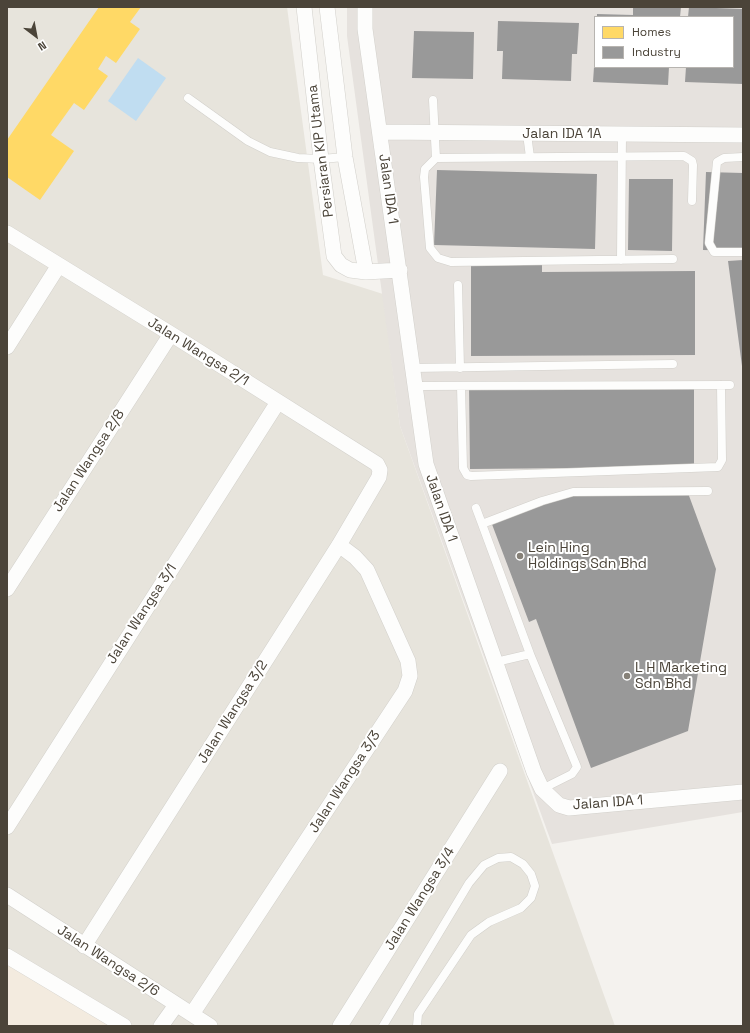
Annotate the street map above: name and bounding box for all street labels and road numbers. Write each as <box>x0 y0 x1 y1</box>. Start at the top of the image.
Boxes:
street label: Persiaran KIP Utama <box>305 84 337 218</box>
street label: Jalan IDA 1A <box>522 126 602 142</box>
street label: Jalan IDA 1 <box>375 153 401 225</box>
street label: Jalan Wangsa 2/1 <box>144 314 252 390</box>
street label: Jalan Wangsa 2/8 <box>50 407 128 515</box>
street label: Jalan IDA 1 <box>422 472 460 544</box>
street label: Jalan Wangsa 3/1 <box>103 561 181 667</box>
street label: Jalan Wangsa 3/2 <box>194 657 272 767</box>
street label: Jalan Wangsa 3/3 <box>306 728 384 836</box>
street label: Jalan IDA 1 <box>572 792 644 814</box>
street label: Jalan Wangsa 3/4 <box>381 844 459 954</box>
street label: Jalan Wangsa 2/6 <box>54 922 162 1000</box>

